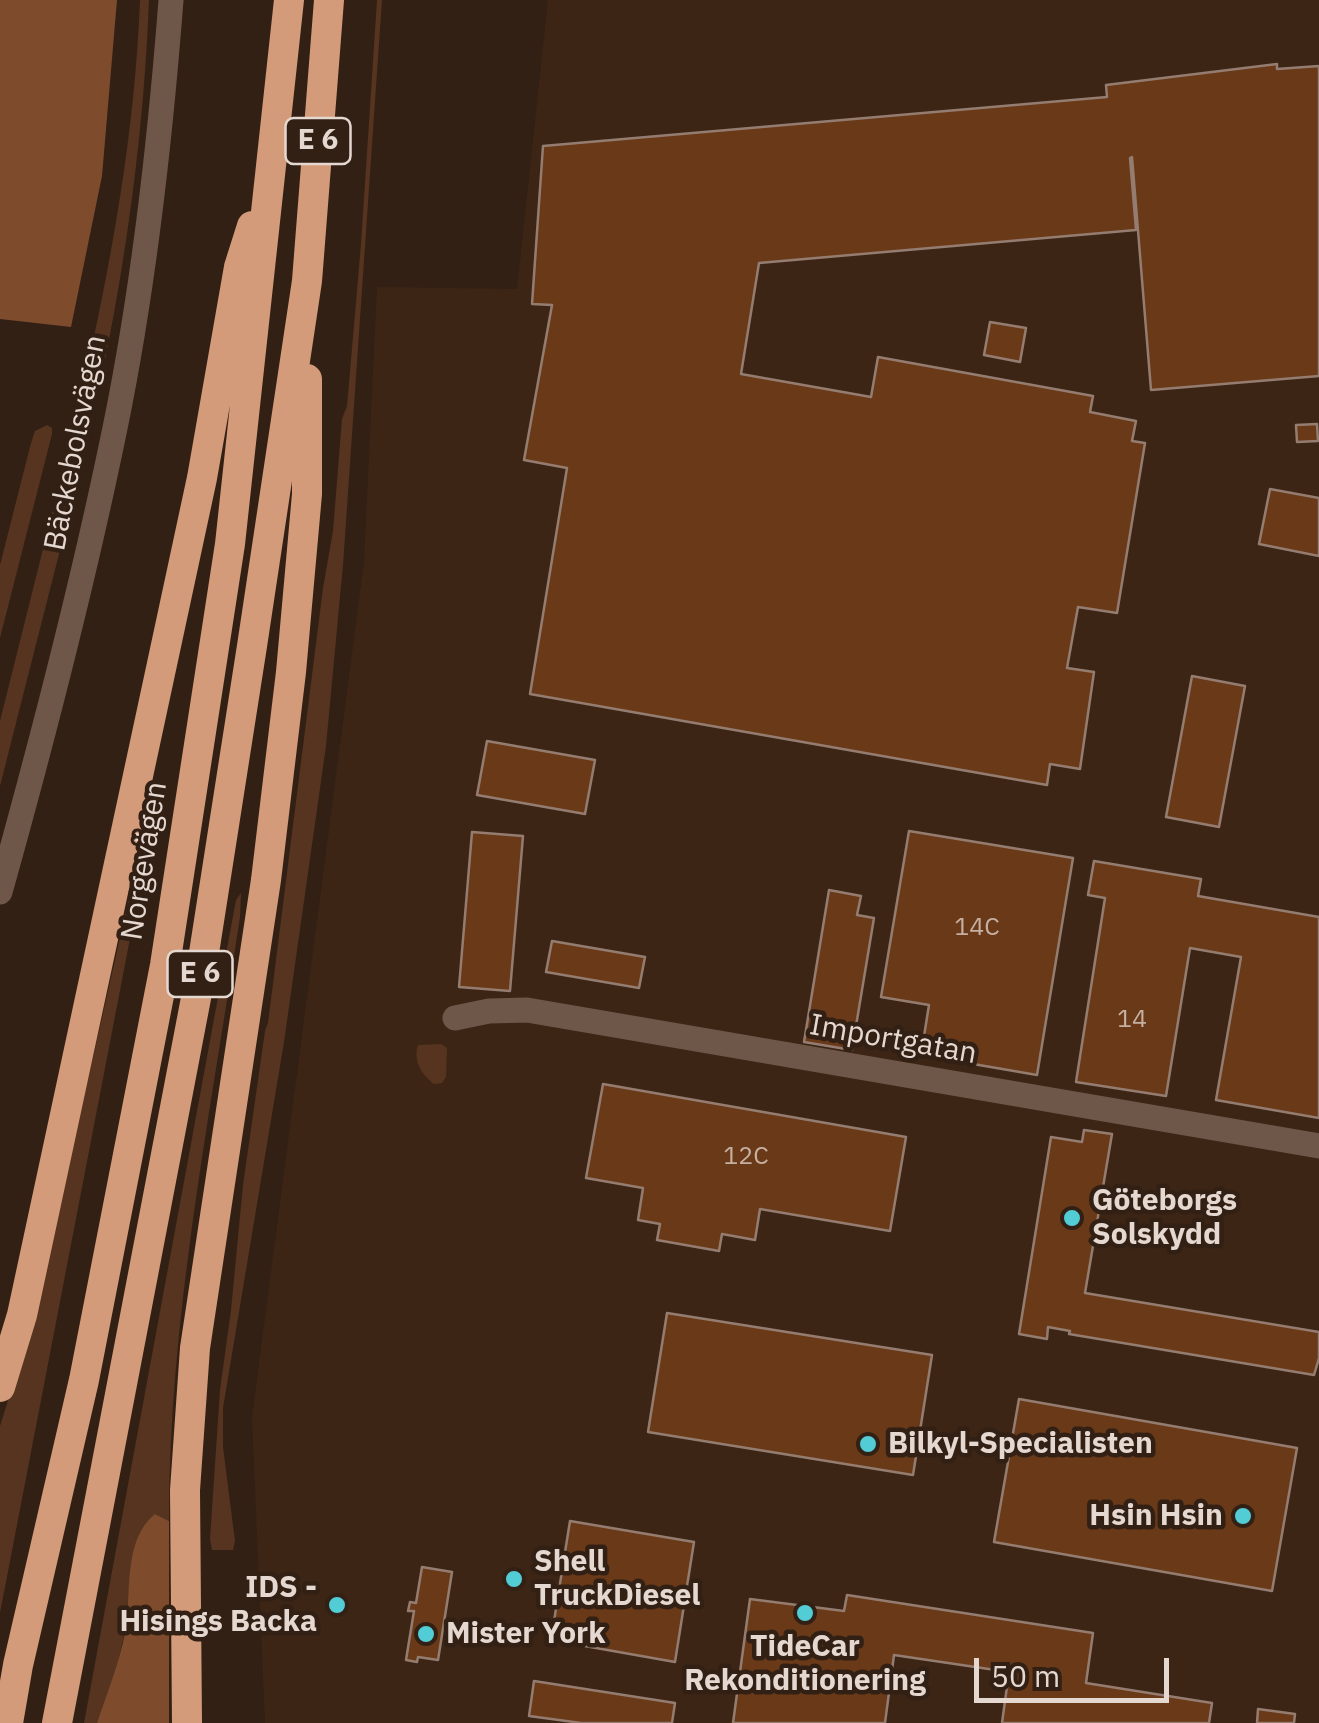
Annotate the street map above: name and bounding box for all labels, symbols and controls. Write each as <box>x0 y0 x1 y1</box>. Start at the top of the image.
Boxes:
road number: E 6 <box>286 118 350 164</box>
street label: Bäckebolsvägen <box>37 332 115 554</box>
street label: Norgevägen <box>115 779 175 943</box>
house number: 14C <box>954 913 1000 943</box>
road number: E 6 <box>168 951 232 997</box>
house number: 14 <box>1117 1005 1147 1035</box>
street label: Importgatan <box>807 1008 979 1072</box>
house number: 12C <box>723 1142 769 1172</box>
place label: Göteborgs Solskydd <box>1092 1183 1237 1254</box>
marker: Göteborgs Solskydd <box>1061 1207 1083 1229</box>
place label: Bilkyl-Specialisten <box>888 1426 1153 1462</box>
marker: Bilkyl-Specialisten <box>857 1433 879 1455</box>
place label: Hsin Hsin <box>1089 1498 1223 1534</box>
marker: Hsin Hsin <box>1232 1505 1254 1527</box>
place label: Shell TruckDiesel <box>534 1544 700 1614</box>
marker: Shell TruckDiesel <box>503 1568 525 1590</box>
place label: IDS - Hisings Backa <box>119 1570 317 1640</box>
marker: IDS - Hisings Backa <box>326 1594 348 1616</box>
marker: TideCar Rekonditionering <box>794 1602 816 1624</box>
place label: Mister York <box>446 1616 605 1652</box>
marker: Mister York <box>415 1623 437 1645</box>
place label: TideCar Rekonditionering <box>684 1629 926 1700</box>
scale bar <box>979 1638 1174 1700</box>
text: 50 m <box>991 1656 1060 1695</box>

